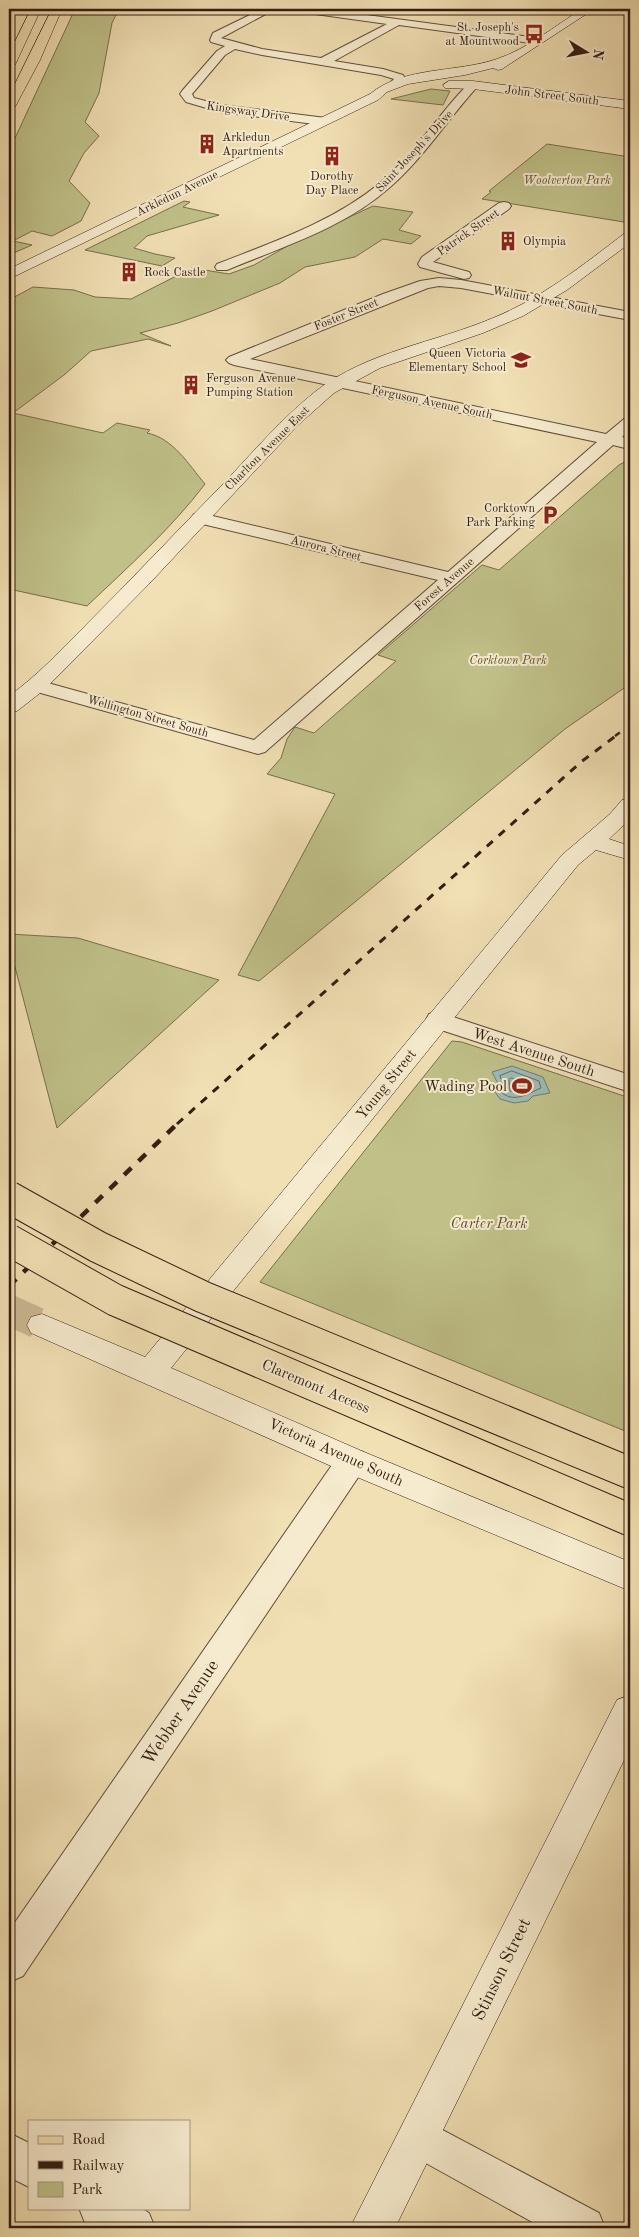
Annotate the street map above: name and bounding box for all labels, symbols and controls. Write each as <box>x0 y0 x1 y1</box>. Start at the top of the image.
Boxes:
place label: St. Joseph's at Mountwood <box>446 22 519 48</box>
bus stop icon: St. Joseph's at Mountwood <box>523 23 545 45</box>
north arrow <box>562 28 612 78</box>
text: N <box>590 48 606 61</box>
street label: John Street South <box>504 84 600 108</box>
street label: Kingsway Drive <box>206 100 291 124</box>
street label: Saint Joseph's Drive <box>374 108 456 195</box>
place label: Arkledun Apartments <box>222 132 283 158</box>
building icon: Arkledun Apartments <box>196 133 218 155</box>
building icon: Dorothy Day Place <box>321 145 343 167</box>
street label: Arkledun Avenue <box>134 169 221 219</box>
place label: Dorothy Day Place <box>306 171 359 197</box>
park label: Woolverton Park <box>523 175 611 187</box>
street label: Patrick Street <box>435 207 502 259</box>
building icon: Olympia <box>497 230 519 252</box>
place label: Olympia <box>523 236 566 248</box>
building icon: Rock Castle <box>118 261 140 283</box>
place label: Rock Castle <box>144 267 206 279</box>
street label: Walnut Street South <box>491 285 599 317</box>
street label: Foster Street <box>313 297 380 333</box>
place label: Queen Victoria Elementary School <box>408 348 506 374</box>
school or university icon: Queen Victoria Elementary School <box>510 349 532 371</box>
place label: Ferguson Avenue Pumping Station <box>206 373 296 399</box>
building icon: Ferguson Avenue Pumping Station <box>180 374 202 396</box>
street label: Ferguson Avenue South <box>370 384 494 422</box>
street label: Charlton Avenue East <box>223 404 312 493</box>
place label: Corktown Park Parking <box>466 503 536 529</box>
parking icon: Corktown Park Parking <box>539 504 561 526</box>
street label: Aurora Street <box>289 534 362 564</box>
street label: Forest Avenue <box>413 555 477 614</box>
park label: Corktown Park <box>469 655 547 667</box>
street label: Wellington Street South <box>86 694 210 740</box>
street label: West Avenue South <box>471 1027 596 1080</box>
street label: Young Street <box>354 1047 420 1123</box>
sports icon: Wading Pool <box>511 1075 533 1097</box>
place label: Wading Pool <box>424 1080 507 1095</box>
park label: Carter Park <box>450 1217 528 1232</box>
street label: Claremont Access <box>259 1358 372 1417</box>
street label: Victoria Avenue South <box>266 1417 405 1490</box>
street label: Webber Avenue <box>139 1657 222 1768</box>
street label: Stinson Street <box>469 1915 534 2023</box>
legend <box>28 2120 190 2210</box>
text: Road <box>72 2133 106 2148</box>
text: Railway <box>72 2159 125 2174</box>
text: Park <box>72 2183 103 2198</box>

